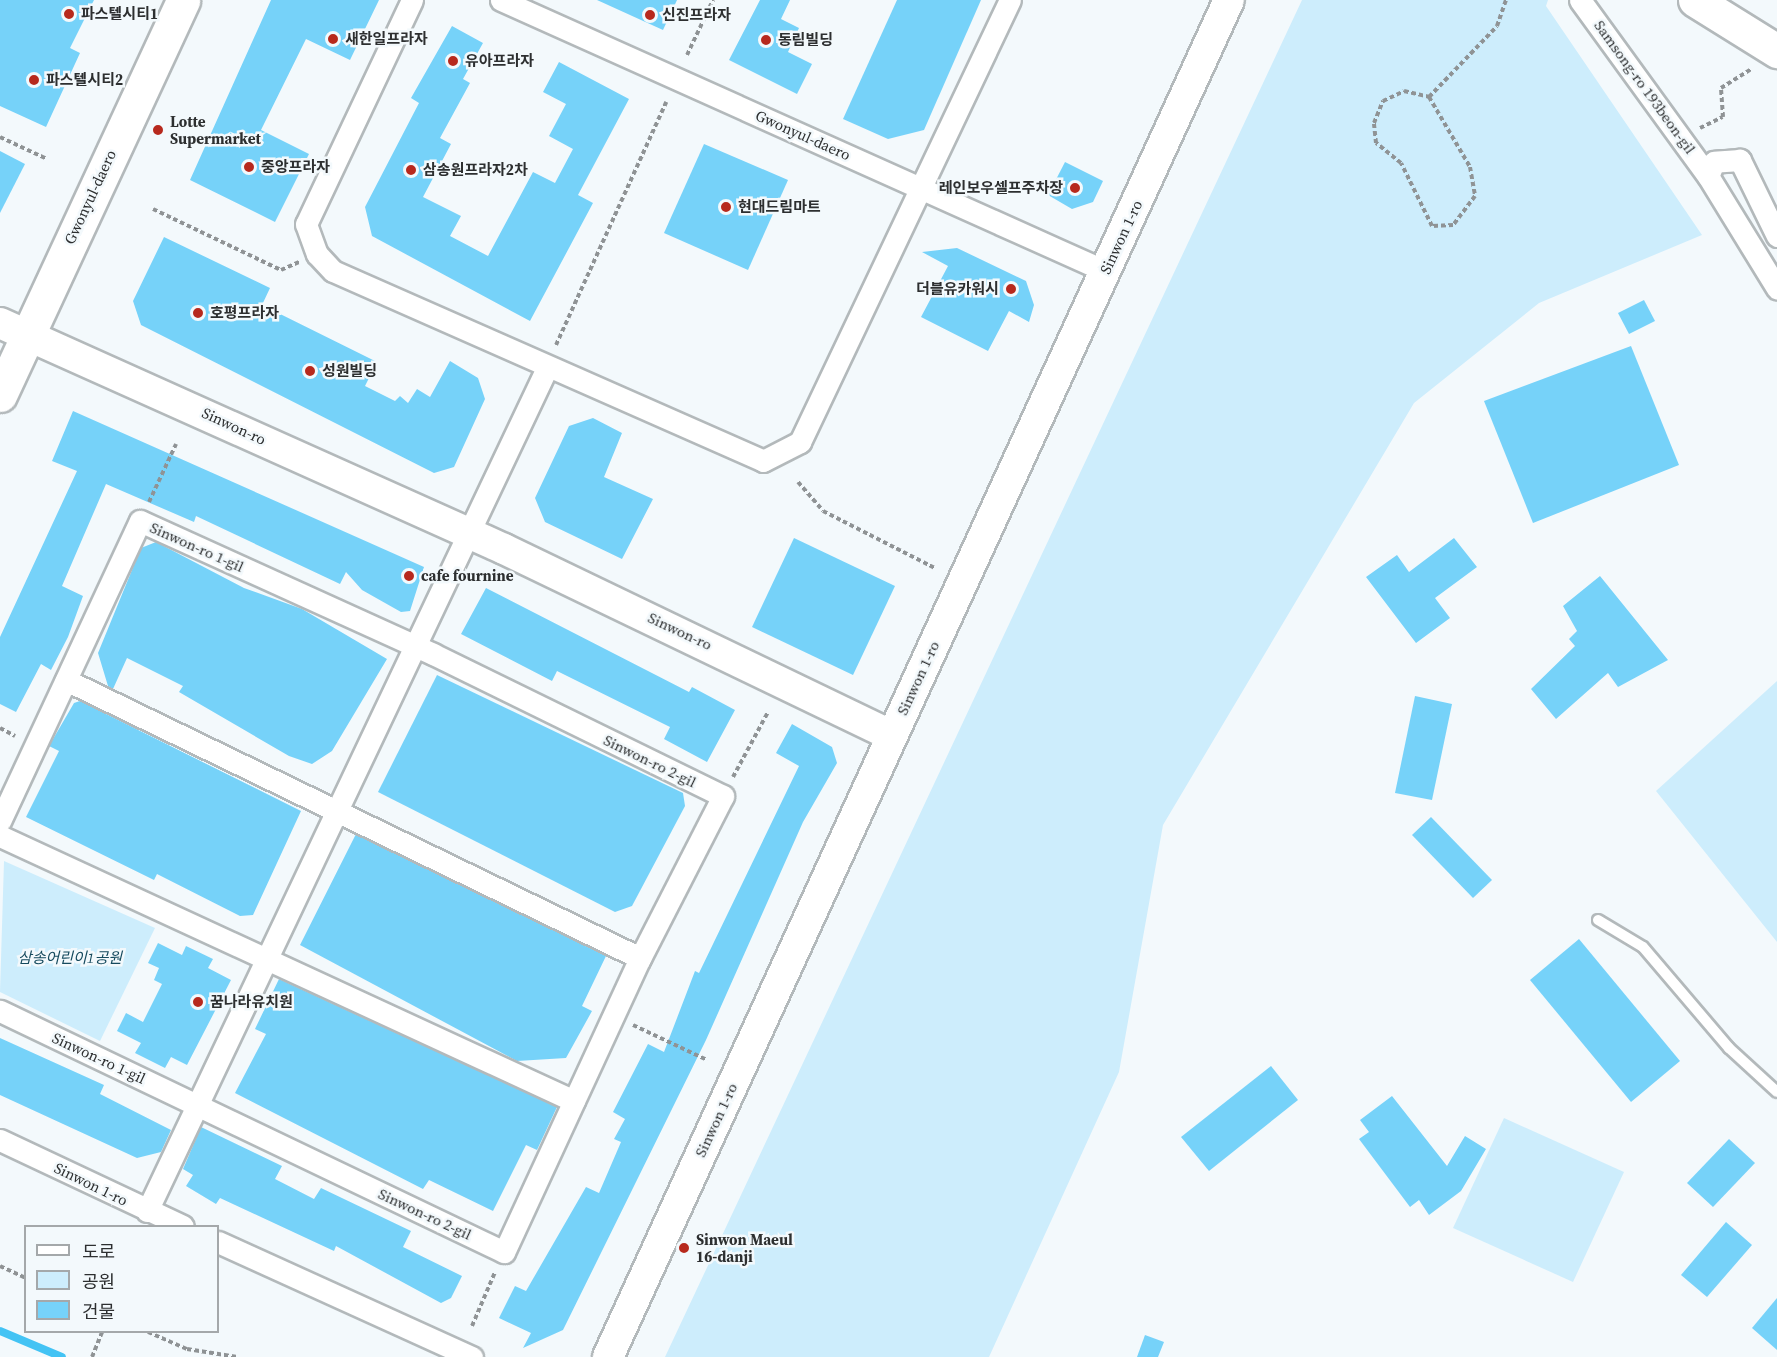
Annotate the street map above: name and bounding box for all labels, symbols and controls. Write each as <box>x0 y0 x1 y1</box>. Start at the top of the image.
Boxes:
place label: 파스텔시티1 <box>81 5 158 23</box>
place label: 신진프라자 <box>662 6 731 24</box>
marker: 파스텔시티1 <box>62 7 76 21</box>
marker: 신진프라자 <box>643 8 657 22</box>
street label: Samsong-ro 193beon-gil <box>1591 17 1699 157</box>
place label: 새한일프라자 <box>345 30 428 48</box>
place label: 동림빌딩 <box>778 31 833 49</box>
marker: 새한일프라자 <box>326 32 340 46</box>
marker: 동림빌딩 <box>759 33 773 47</box>
place label: 유아프라자 <box>465 52 534 70</box>
marker: 유아프라자 <box>446 54 460 68</box>
place label: 파스텔시티2 <box>46 71 123 89</box>
marker: 파스텔시티2 <box>27 73 41 87</box>
street label: Gwonyul-daero <box>753 106 853 164</box>
place label: Lotte Supermarket <box>170 112 261 147</box>
marker: Lotte Supermarket <box>151 123 165 137</box>
street label: Gwonyul-daero <box>60 147 120 247</box>
place label: 중앙프라자 <box>261 158 330 176</box>
marker: 중앙프라자 <box>242 160 256 174</box>
place label: 삼송원프라자2차 <box>423 161 528 179</box>
marker: 삼송원프라자2차 <box>404 163 418 177</box>
place label: 레인보우셀프주차장 <box>939 179 1063 197</box>
marker: 레인보우셀프주차장 <box>1068 181 1082 195</box>
street label: Sinwon 1-ro <box>1096 197 1146 277</box>
place label: 현대드림마트 <box>738 198 821 216</box>
marker: 현대드림마트 <box>719 200 733 214</box>
place label: 더블유카워시 <box>916 280 999 298</box>
marker: 더블유카워시 <box>1004 282 1018 296</box>
place label: 호평프라자 <box>210 304 279 322</box>
marker: 호평프라자 <box>191 306 205 320</box>
place label: 성원빌딩 <box>322 362 377 380</box>
marker: 성원빌딩 <box>303 364 317 378</box>
street label: Sinwon-ro <box>199 403 269 449</box>
street label: Sinwon-ro 1-gil <box>147 518 247 576</box>
place label: cafe fournine <box>421 567 514 585</box>
marker: cafe fournine <box>402 569 416 583</box>
street label: Sinwon-ro <box>645 608 715 654</box>
street label: Sinwon 1-ro <box>893 638 943 718</box>
street label: Sinwon-ro 2-gil <box>601 731 699 791</box>
park label: 삼송어린이1공원 <box>18 949 122 967</box>
place label: 꿈나라유치원 <box>210 993 293 1011</box>
marker: 꿈나라유치원 <box>191 995 205 1009</box>
street label: Sinwon-ro 1-gil <box>50 1029 148 1087</box>
street label: Sinwon 1-ro <box>691 1080 741 1160</box>
street label: Sinwon 1-ro <box>51 1159 131 1209</box>
street label: Sinwon-ro 2-gil <box>376 1185 474 1243</box>
legend <box>24 1225 219 1333</box>
place label: Sinwon Maeul 16-danji <box>696 1230 793 1265</box>
text: 도로 <box>82 1239 115 1264</box>
marker: Sinwon Maeul 16-danji <box>677 1241 691 1255</box>
text: 공원 <box>82 1269 115 1294</box>
text: 건물 <box>82 1299 115 1324</box>

